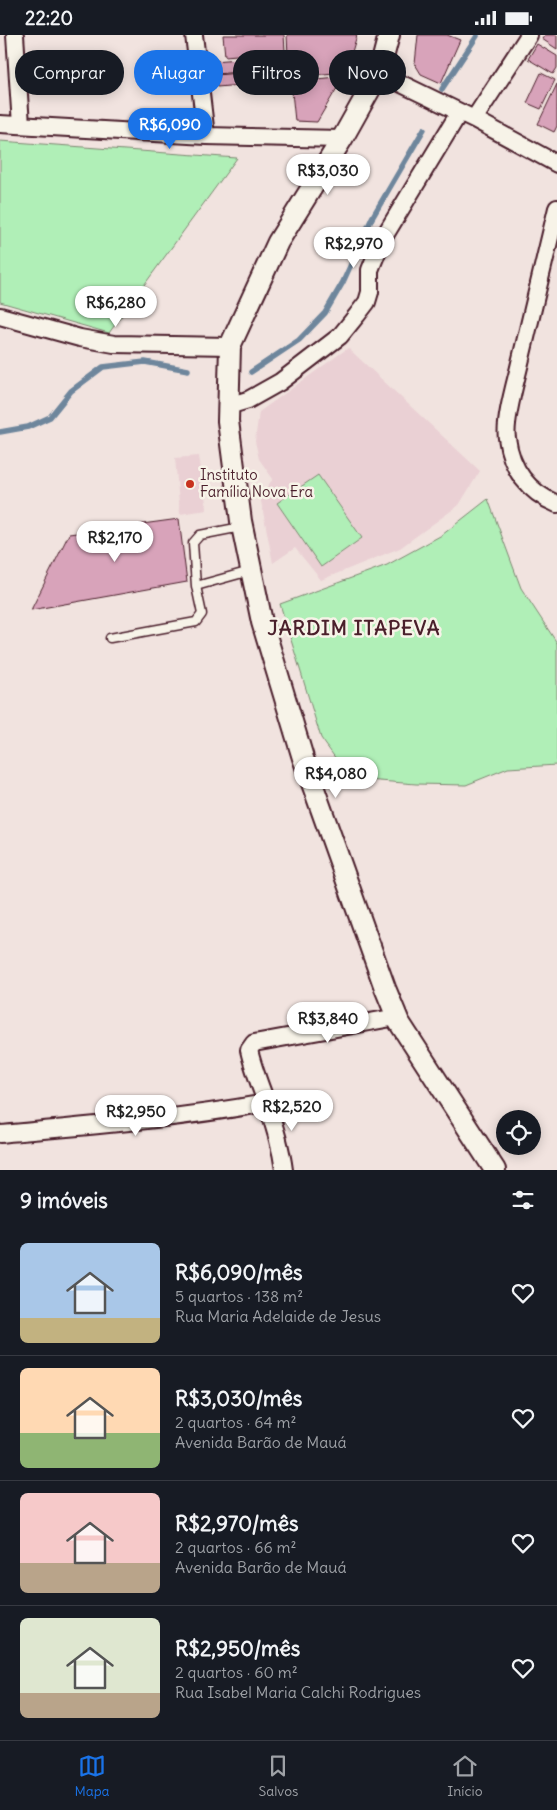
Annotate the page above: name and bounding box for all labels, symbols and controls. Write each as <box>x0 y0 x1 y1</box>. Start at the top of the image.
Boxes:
text: 22:20 <box>25 6 73 30</box>
chip: Comprar <box>15 50 124 95</box>
chip: Alugar <box>134 50 223 95</box>
chip: Filtros <box>233 50 319 95</box>
chip: Novo <box>329 50 406 95</box>
pin: R$6,090 <box>124 107 216 150</box>
text: R$6,090 <box>139 114 201 134</box>
pin: R$3,030 <box>282 154 374 196</box>
text: R$3,030 <box>297 160 359 180</box>
pin: R$2,970 <box>308 227 400 269</box>
text: R$2,970 <box>325 233 383 253</box>
pin: R$6,280 <box>70 285 162 328</box>
text: R$6,280 <box>86 292 146 312</box>
place label: Instituto Família Nova Era <box>200 465 313 501</box>
marker: Instituto Família Nova Era <box>184 478 196 490</box>
pin: R$2,170 <box>69 521 161 563</box>
text: R$2,170 <box>87 527 143 547</box>
district label: JARDIM ITAPEVA <box>267 615 441 640</box>
pin: R$4,080 <box>290 757 382 799</box>
text: R$4,080 <box>305 763 367 783</box>
pin: R$3,840 <box>282 1001 374 1044</box>
text: R$3,840 <box>298 1008 358 1028</box>
pin: R$2,520 <box>246 1089 338 1132</box>
pin: R$2,950 <box>90 1095 182 1137</box>
text: R$2,520 <box>262 1096 322 1116</box>
text: R$2,950 <box>106 1101 166 1121</box>
map controls <box>496 1110 541 1155</box>
button: locate <box>496 1110 541 1155</box>
icon: filters <box>509 1186 537 1214</box>
text: 9 imóveis <box>20 1187 108 1214</box>
text: R$6,090/mês <box>175 1259 303 1286</box>
icon: home <box>60 1263 120 1323</box>
icon: heart <box>509 1279 537 1307</box>
text: 5 quartos · 138 m² <box>175 1286 303 1306</box>
text: Rua Maria Adelaide de Jesus <box>175 1306 381 1326</box>
text: R$3,030/mês <box>175 1385 302 1412</box>
icon: home <box>60 1388 120 1448</box>
icon: heart <box>509 1404 537 1432</box>
text: 2 quartos · 64 m² <box>175 1412 297 1432</box>
text: Avenida Barão de Mauá <box>175 1432 347 1452</box>
text: R$2,970/mês <box>175 1510 299 1537</box>
icon: home <box>60 1513 120 1573</box>
icon: heart <box>509 1529 537 1557</box>
text: 2 quartos · 66 m² <box>175 1537 297 1557</box>
text: Avenida Barão de Mauá <box>175 1557 347 1577</box>
text: R$2,950/mês <box>175 1635 300 1662</box>
icon: home <box>60 1638 120 1698</box>
icon: heart <box>509 1654 537 1682</box>
text: 2 quartos · 60 m² <box>175 1662 298 1682</box>
text: Rua Isabel Maria Calchi Rodrigues <box>175 1682 421 1702</box>
tab: Mapa <box>74 1752 110 1800</box>
tab: Salvos <box>258 1752 298 1800</box>
tab: Início <box>447 1752 483 1800</box>

